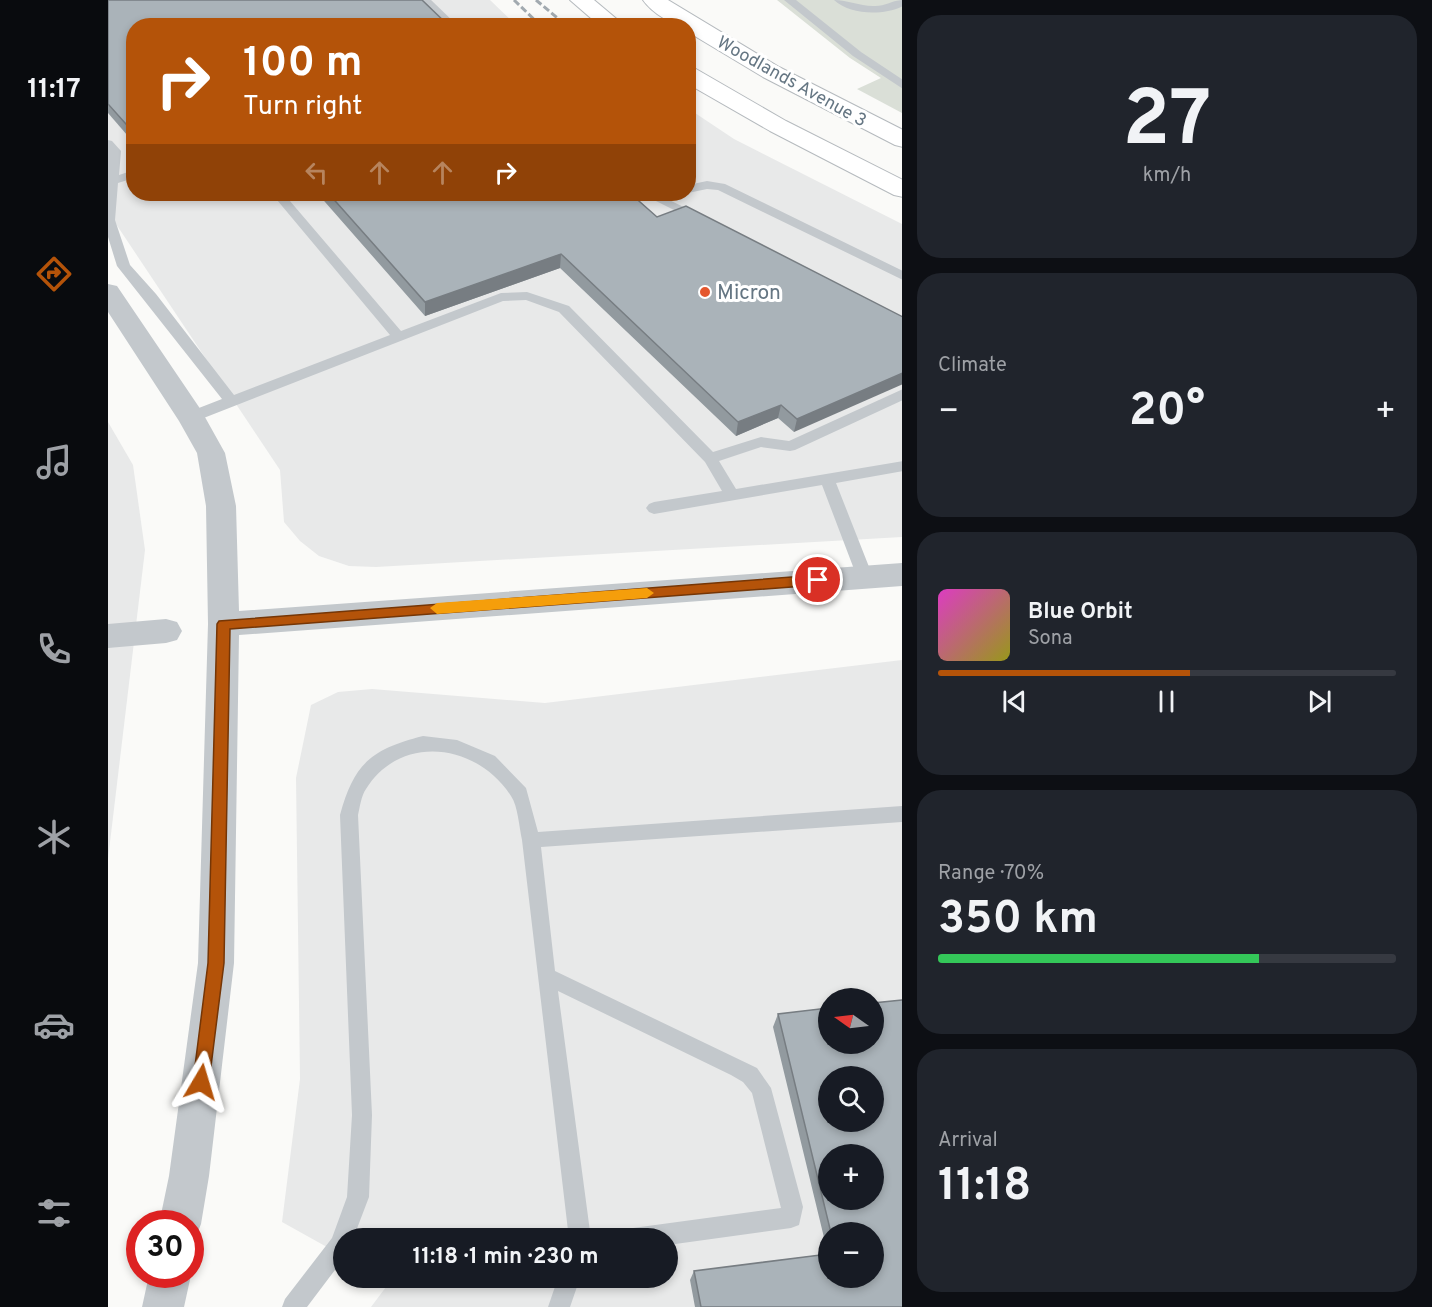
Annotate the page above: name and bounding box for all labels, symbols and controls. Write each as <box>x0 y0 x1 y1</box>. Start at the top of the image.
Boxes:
street label: Woodlands Avenue 3 <box>712 32 870 133</box>
text: 100 m <box>243 38 362 91</box>
icon: right <box>144 42 222 120</box>
text: 11:17 <box>27 73 81 107</box>
text: 27 <box>1123 74 1211 173</box>
text: Turn right <box>243 90 362 124</box>
icon: left <box>300 156 333 189</box>
icon: ahead <box>363 156 396 189</box>
icon: ahead <box>426 156 459 189</box>
icon: right <box>489 156 522 189</box>
text: km/h <box>1143 163 1191 189</box>
icon: directions <box>33 253 75 295</box>
place label: Micron <box>717 280 781 307</box>
marker: Micron <box>698 285 712 299</box>
text: Climate <box>938 353 1007 379</box>
text: 20° <box>1129 384 1205 441</box>
text: − <box>938 392 959 434</box>
text: + <box>1375 392 1396 434</box>
icon: music <box>33 441 75 483</box>
pin <box>792 554 843 605</box>
icon: arrive <box>801 563 834 596</box>
text: Blue Orbit <box>1028 599 1133 626</box>
text: Sona <box>1028 626 1073 652</box>
icon: phone <box>33 628 75 670</box>
icon: previous <box>998 685 1031 718</box>
icon: pause <box>1150 685 1183 718</box>
icon: next <box>1303 685 1336 718</box>
icon: climate <box>33 816 75 858</box>
text: Range · 70% <box>938 861 1044 887</box>
text: 350 km <box>938 892 1098 949</box>
north arrow <box>818 988 884 1054</box>
map controls <box>818 988 884 1288</box>
icon: car <box>33 1004 75 1046</box>
position arrow <box>169 1050 233 1114</box>
button: search <box>818 1066 884 1132</box>
text: Arrival <box>938 1128 998 1154</box>
button: + <box>818 1144 884 1210</box>
text: 11:18 <box>938 1159 1031 1216</box>
icon: filters <box>33 1192 75 1234</box>
speed limit sign: 30 <box>126 1210 204 1288</box>
button: − <box>818 1222 884 1288</box>
text: 11:18 · 1 min · 230 m <box>413 1244 598 1271</box>

